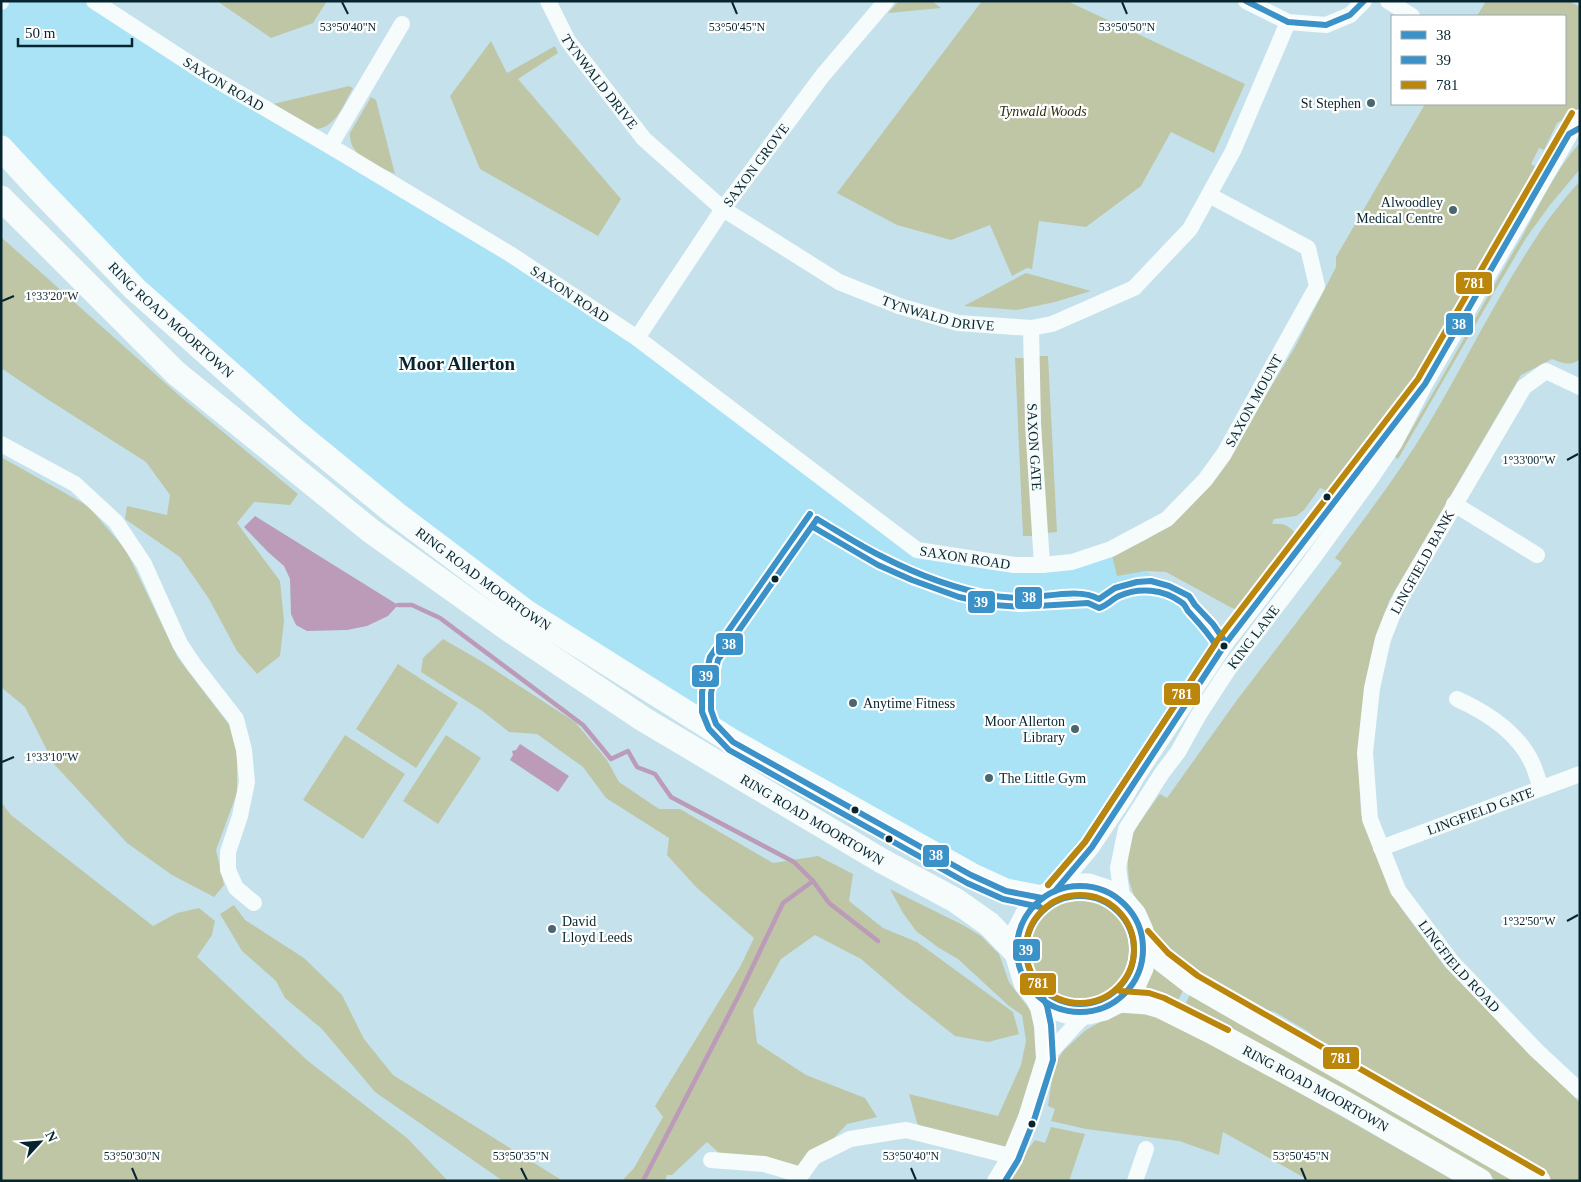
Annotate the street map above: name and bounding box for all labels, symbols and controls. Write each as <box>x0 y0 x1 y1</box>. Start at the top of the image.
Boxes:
scale bar <box>18 15 131 47</box>
legend <box>1391 15 1566 105</box>
text: 53°50'40"N <box>320 20 377 34</box>
text: 53°50'45"N <box>709 20 766 34</box>
text: 53°50'50"N <box>1099 20 1156 34</box>
text: 50 m <box>25 25 56 41</box>
text: 38 <box>1436 27 1451 43</box>
street label: TYNWALD DRIVE <box>558 32 640 132</box>
text: 39 <box>1436 52 1451 68</box>
street label: SAXON ROAD <box>180 54 267 114</box>
text: 781 <box>1436 77 1459 93</box>
place label: St Stephen <box>1301 96 1361 111</box>
marker: St Stephen <box>1365 97 1377 109</box>
park label: Tynwald Woods <box>999 104 1087 119</box>
street label: SAXON GROVE <box>720 121 792 210</box>
place label: Alwoodley Medical Centre <box>1356 195 1443 226</box>
marker: Alwoodley Medical Centre <box>1447 204 1459 216</box>
street label: RING ROAD MOORTOWN <box>105 259 236 381</box>
street label: SAXON ROAD <box>527 263 612 326</box>
line badge: 781 <box>1455 271 1493 295</box>
text: 781 <box>1464 276 1485 291</box>
text: 1°33'20"W <box>25 289 79 303</box>
street label: TYNWALD DRIVE <box>880 293 995 333</box>
line badge: 38 <box>1445 312 1474 336</box>
text: 38 <box>1452 317 1466 332</box>
street label: SAXON MOUNT <box>1222 352 1286 450</box>
district label: Moor Allerton <box>399 353 516 374</box>
street label: SAXON GATE <box>1025 403 1044 491</box>
text: 1°33'00"W <box>1502 453 1556 467</box>
unlabelled marker <box>1322 492 1332 502</box>
street label: LINGFIELD BANK <box>1388 508 1457 617</box>
street label: RING ROAD MOORTOWN <box>413 525 553 634</box>
street label: SAXON ROAD <box>919 544 1011 572</box>
unlabelled marker <box>770 574 780 584</box>
line badge: 38 <box>1014 586 1043 610</box>
line badge: 39 <box>967 590 996 614</box>
text: 38 <box>1022 590 1036 605</box>
text: 39 <box>974 595 988 610</box>
street label: KING LANE <box>1225 602 1283 672</box>
line badge: 38 <box>715 632 744 656</box>
text: 38 <box>722 637 736 652</box>
unlabelled marker <box>1219 641 1229 651</box>
line badge: 39 <box>691 664 720 688</box>
text: 39 <box>699 669 713 684</box>
line badge: 781 <box>1163 682 1201 706</box>
text: 781 <box>1172 687 1193 702</box>
place label: Anytime Fitness <box>863 696 955 711</box>
marker: Anytime Fitness <box>847 697 859 709</box>
place label: Moor Allerton Library <box>985 714 1065 745</box>
marker: Moor Allerton Library <box>1069 723 1081 735</box>
text: 1°33'10"W <box>25 750 79 764</box>
place label: The Little Gym <box>999 771 1086 786</box>
street label: RING ROAD MOORTOWN <box>738 772 886 868</box>
marker: The Little Gym <box>983 772 995 784</box>
street label: LINGFIELD GATE <box>1425 785 1536 838</box>
unlabelled marker <box>850 805 860 815</box>
unlabelled marker <box>884 834 894 844</box>
line badge: 38 <box>922 844 950 868</box>
text: 38 <box>929 848 943 863</box>
place label: David Lloyd Leeds <box>562 914 632 945</box>
text: 1°32'50"W <box>1502 914 1556 928</box>
street label: LINGFIELD ROAD <box>1415 918 1503 1015</box>
marker: David Lloyd Leeds <box>546 923 558 935</box>
line badge: 39 <box>1012 938 1041 962</box>
text: 39 <box>1019 943 1033 958</box>
line badge: 781 <box>1019 972 1057 996</box>
text: 781 <box>1028 976 1049 991</box>
street label: RING ROAD MOORTOWN <box>1240 1043 1391 1135</box>
line badge: 781 <box>1322 1046 1360 1070</box>
text: 781 <box>1331 1051 1352 1066</box>
north arrow <box>15 1117 65 1167</box>
unlabelled marker <box>1027 1119 1037 1129</box>
text: N <box>42 1129 60 1144</box>
text: 53°50'30"N <box>104 1149 161 1163</box>
text: 53°50'35"N <box>493 1149 550 1163</box>
text: 53°50'40"N <box>883 1149 940 1163</box>
text: 53°50'45"N <box>1273 1149 1330 1163</box>

